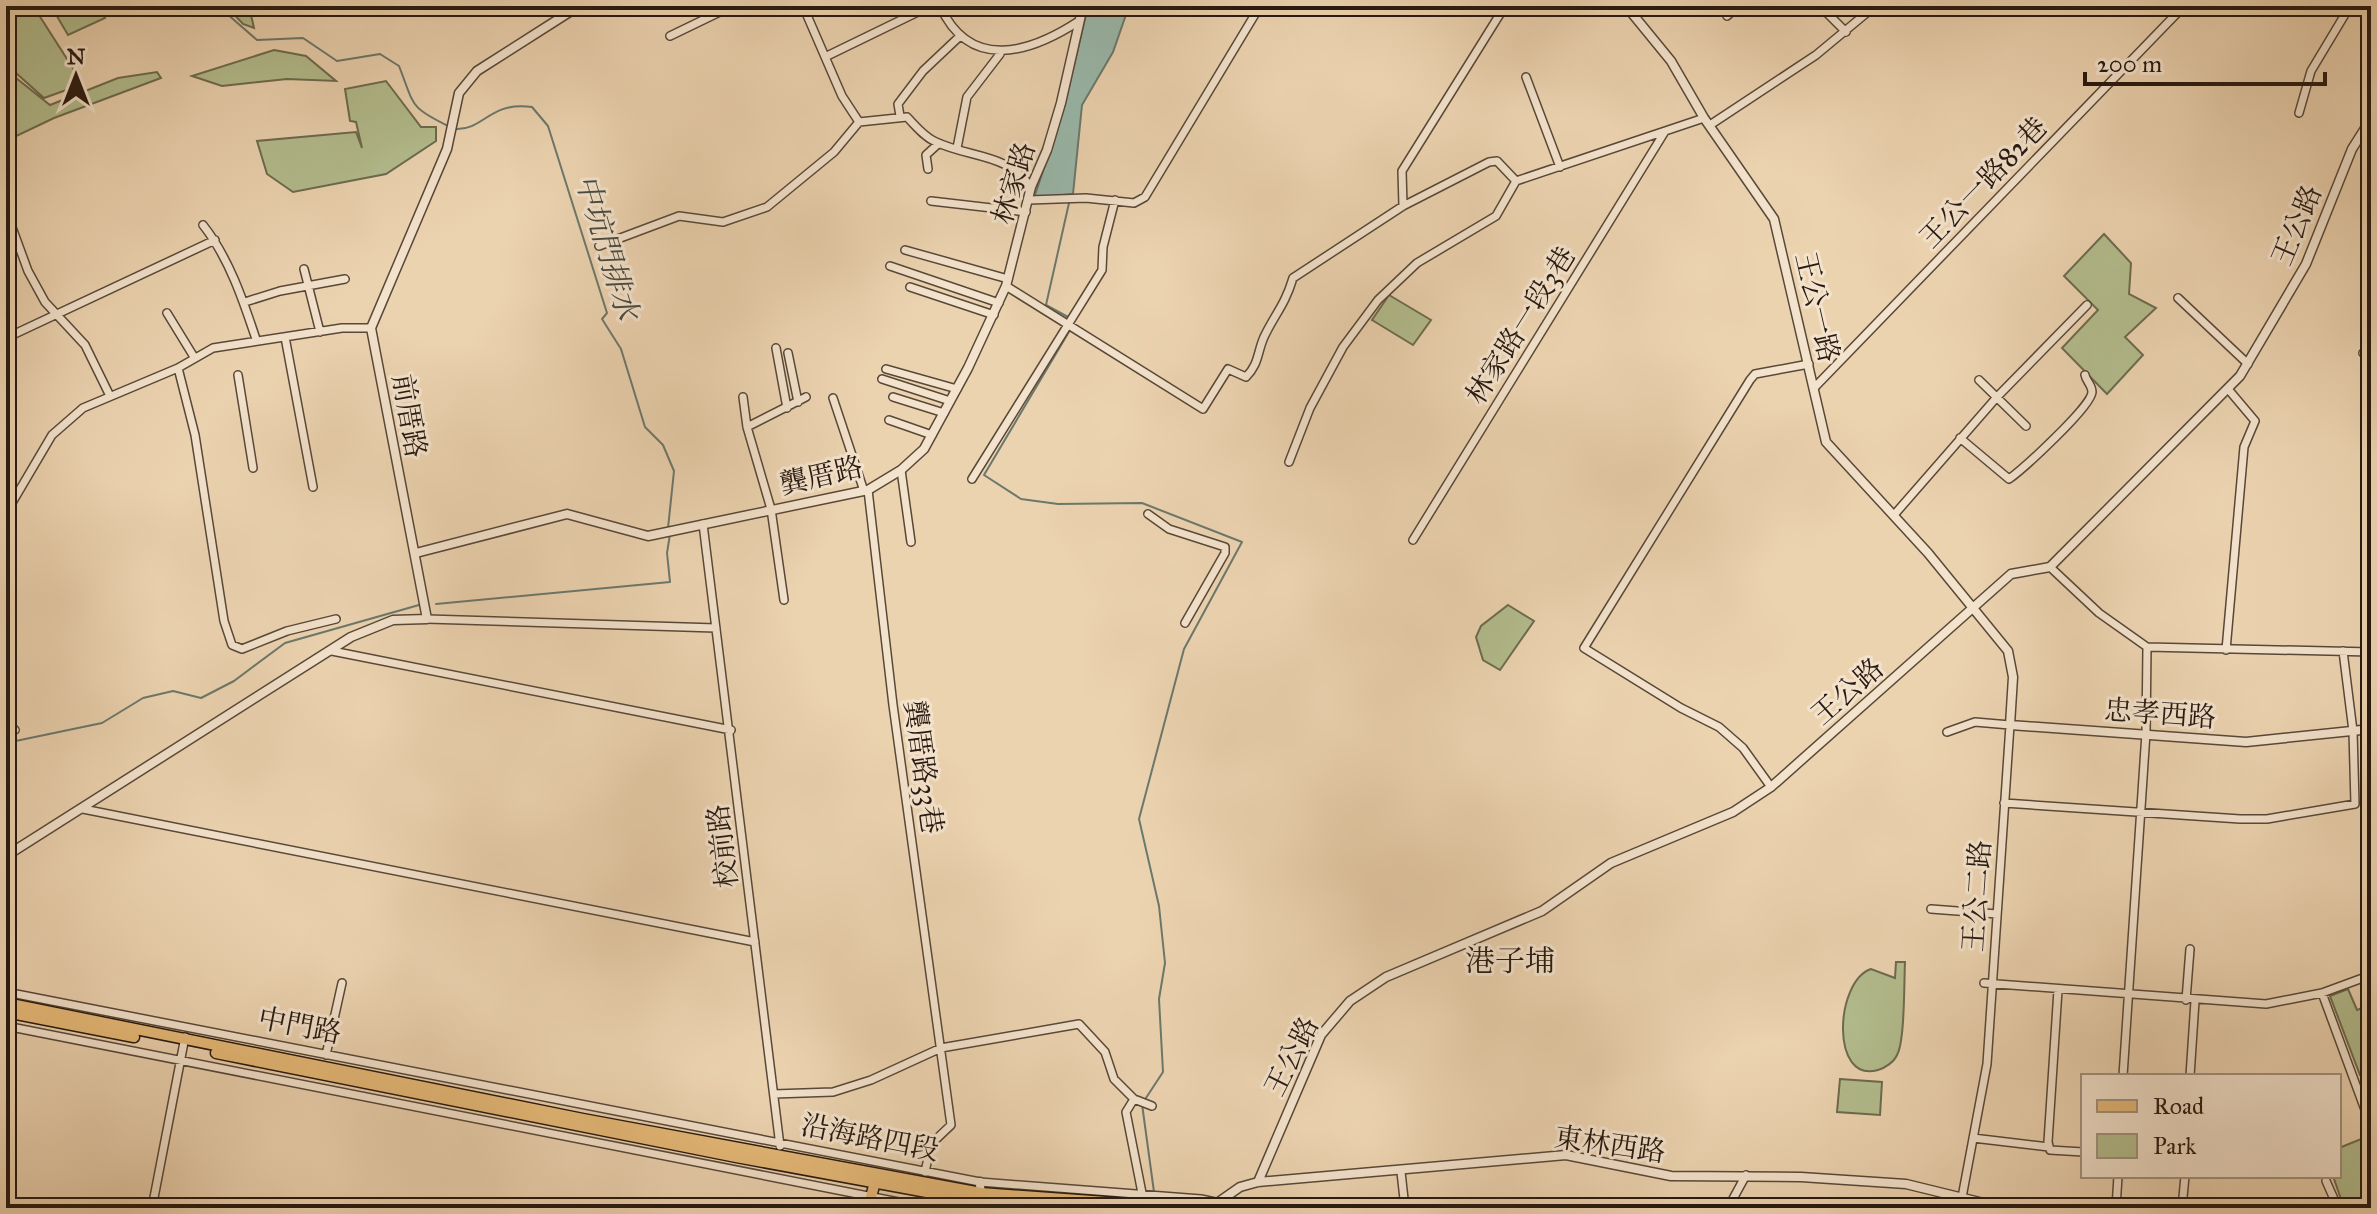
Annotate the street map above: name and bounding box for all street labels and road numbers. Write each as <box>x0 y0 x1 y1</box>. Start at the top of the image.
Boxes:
street label: 王公一路82巷 <box>1912 110 2055 255</box>
street label: 林家路 <box>984 138 1042 228</box>
street label: 王公路 <box>2264 180 2329 271</box>
street label: 林家路一段3巷 <box>1458 240 1583 411</box>
street label: 王公一路 <box>1788 249 1847 366</box>
street label: 前厝路 <box>385 372 434 460</box>
street label: 龔厝路 <box>776 449 866 502</box>
street label: 王公路 <box>1804 651 1891 732</box>
street label: 忠孝西路 <box>2103 692 2217 735</box>
street label: 龔厝路33巷 <box>897 698 950 836</box>
street label: 校前路 <box>700 802 745 890</box>
street label: 王公二路 <box>1955 839 1998 953</box>
street label: 中門路 <box>255 1000 344 1051</box>
street label: 王公路 <box>1257 1011 1326 1102</box>
street label: 沿海路四段 <box>798 1107 942 1168</box>
street label: 東林西路 <box>1552 1119 1668 1170</box>

